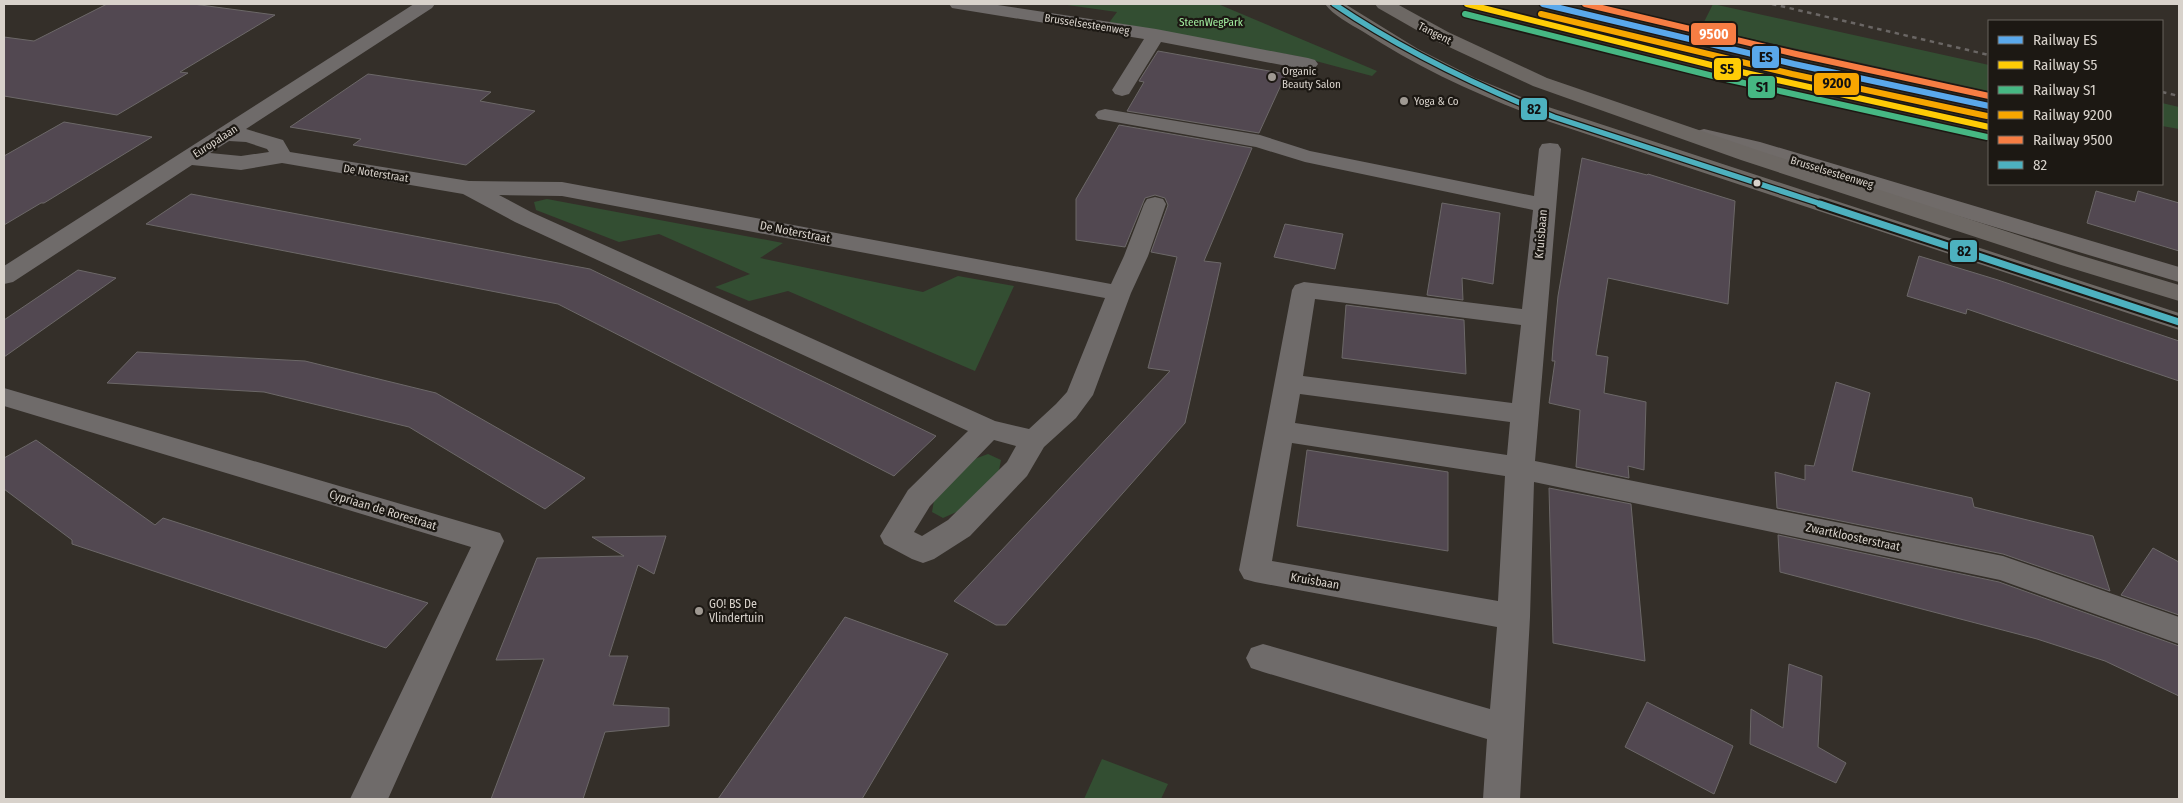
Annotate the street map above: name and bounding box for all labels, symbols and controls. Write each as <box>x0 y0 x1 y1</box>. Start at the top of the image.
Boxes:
street label: Brusselsesteenweg <box>1043 11 1131 38</box>
park label: SteenWegPark <box>1179 16 1244 29</box>
street label: Tangent <box>1416 20 1454 47</box>
legend <box>1988 20 2163 185</box>
line badge: 9500 <box>1690 22 1737 46</box>
text: 9500 <box>1699 26 1729 43</box>
text: Railway ES <box>2033 31 2097 49</box>
line badge: ES <box>1751 45 1780 69</box>
text: ES <box>1759 49 1773 66</box>
text: Railway S5 <box>2033 56 2098 74</box>
line badge: S5 <box>1713 57 1742 81</box>
text: S5 <box>1720 61 1734 78</box>
place label: Organic Beauty Salon <box>1282 65 1341 91</box>
marker: Organic Beauty Salon <box>1266 71 1278 83</box>
line badge: 9200 <box>1813 72 1860 96</box>
line badge: S1 <box>1747 75 1776 99</box>
text: 9200 <box>1823 75 1852 92</box>
text: S1 <box>1756 79 1768 96</box>
text: Railway S1 <box>2033 81 2096 99</box>
marker: Yoga & Co <box>1398 95 1410 107</box>
place label: Yoga & Co <box>1414 95 1459 108</box>
line badge: 82 <box>1520 97 1548 121</box>
text: 82 <box>1527 101 1541 118</box>
text: Railway 9200 <box>2033 106 2112 124</box>
street label: Europalaan <box>191 122 240 161</box>
text: Railway 9500 <box>2033 131 2113 149</box>
street label: Brusselsesteenweg <box>1789 154 1876 192</box>
text: 82 <box>2033 156 2047 174</box>
street label: De Noterstraat <box>343 162 410 185</box>
unlabelled marker <box>1752 178 1762 188</box>
street label: Kruisbaan <box>1532 209 1550 259</box>
street label: De Noterstraat <box>759 218 831 246</box>
line badge: 82 <box>1949 239 1978 263</box>
text: 82 <box>1957 243 1971 260</box>
street label: Cypriaan de Rorestraat <box>328 487 438 533</box>
street label: Zwartkloosterstraat <box>1805 520 1901 554</box>
street label: Kruisbaan <box>1290 570 1340 592</box>
place label: GO! BS De Vlindertuin <box>709 597 764 625</box>
marker: GO! BS De Vlindertuin <box>693 605 705 617</box>

